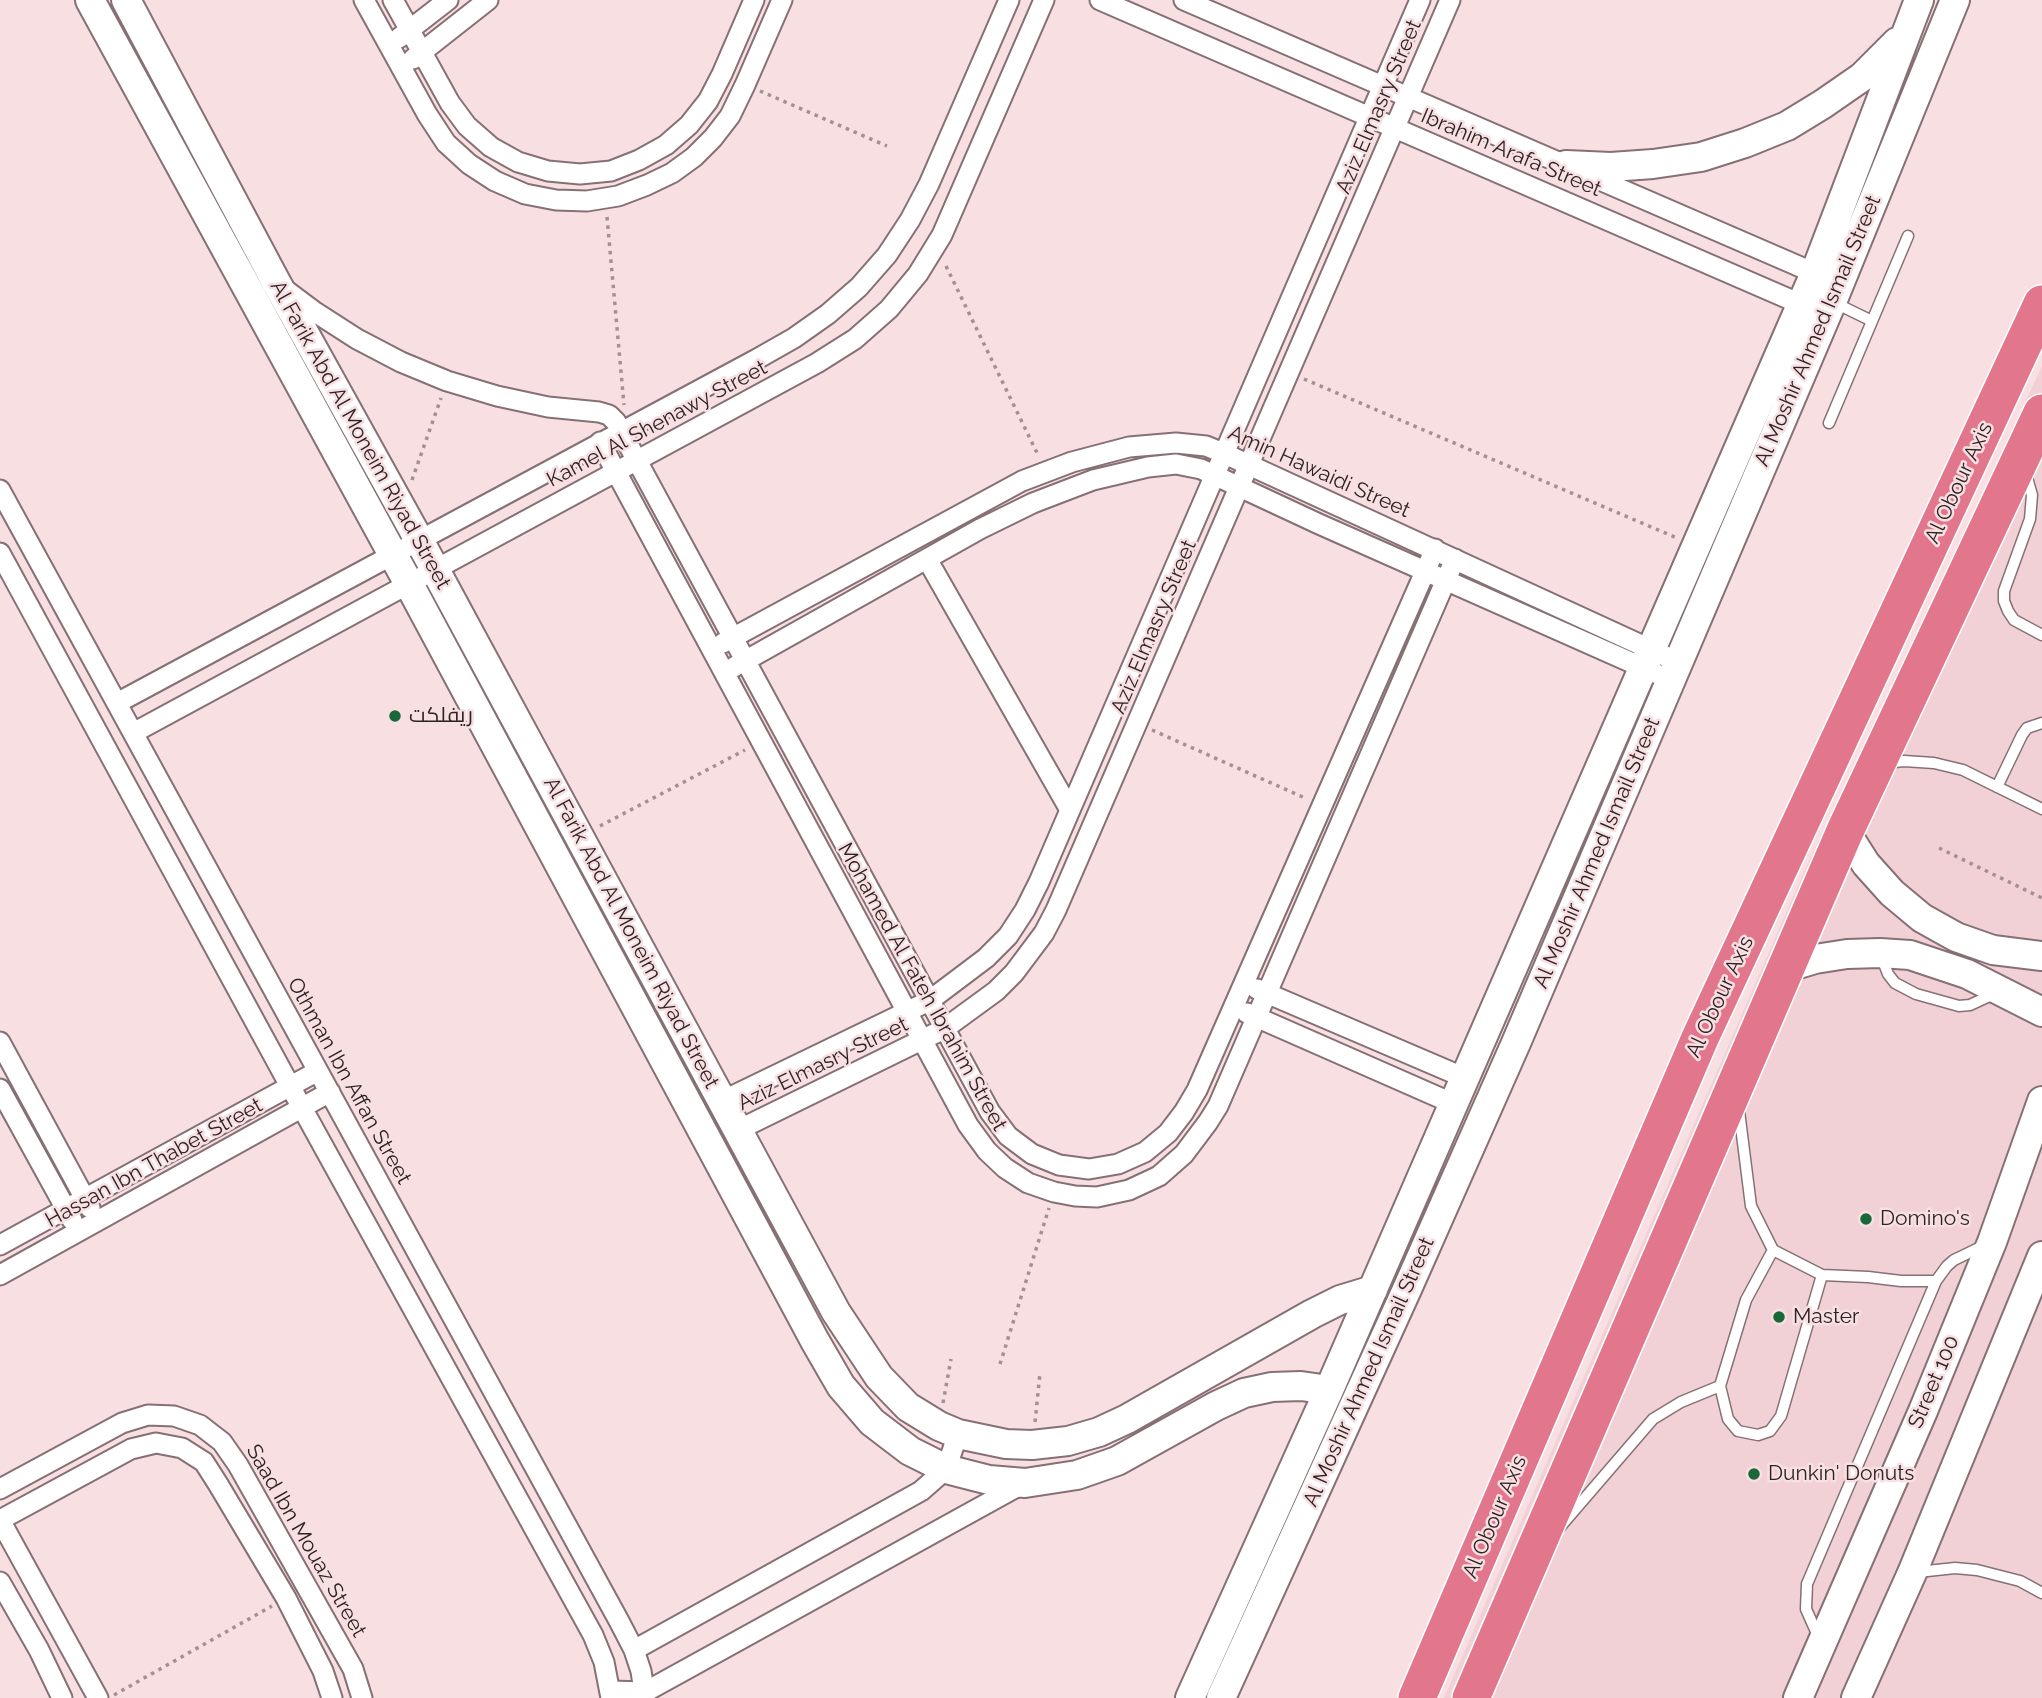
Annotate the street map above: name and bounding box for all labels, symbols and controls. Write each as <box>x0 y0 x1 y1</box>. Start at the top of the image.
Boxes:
street label: Aziz Elmasry Street <box>1331 16 1427 198</box>
street label: Ibrahim Arafa Street <box>1417 104 1605 202</box>
street label: Al Moshir Ahmed Ismail Street <box>1749 192 1887 470</box>
street label: Al Farik Abd Al Moneim Riyad Street <box>264 276 456 594</box>
street label: Kamel Al Shenawy Street <box>543 355 771 493</box>
street label: Al Obour Axis <box>1920 418 1998 548</box>
street label: Amin Hawaidi Street <box>1224 421 1414 523</box>
street label: Aziz Elmasry Street <box>1106 536 1202 718</box>
place label: ريفلكت <box>409 703 473 729</box>
marker: ريفلكت <box>387 708 403 724</box>
street label: Al Moshir Ahmed Ismail Street <box>1528 714 1666 992</box>
street label: Al Farik Abd Al Moneim Riyad Street <box>538 773 724 1093</box>
street label: Mohamed Al Fateh Ibrahim Street <box>832 839 1012 1135</box>
street label: Al Obour Axis <box>1681 932 1759 1062</box>
street label: Othman Ibn Affan Street <box>282 973 416 1189</box>
street label: Aziz Elmasry Street <box>734 1012 912 1116</box>
street label: Hassan Ibn Thabet Street <box>41 1093 267 1233</box>
place label: Domino's <box>1880 1206 1970 1232</box>
marker: Domino's <box>1858 1211 1874 1227</box>
street label: Al Moshir Ahmed Ismail Street <box>1298 1233 1440 1511</box>
place label: Master <box>1793 1304 1859 1330</box>
marker: Master <box>1771 1309 1787 1325</box>
street label: Street 100 <box>1903 1332 1965 1432</box>
street label: Saad Ibn Mouaz Street <box>240 1440 372 1642</box>
street label: Al Obour Axis <box>1458 1452 1532 1582</box>
place label: Dunkin' Donuts <box>1768 1461 1914 1487</box>
marker: Dunkin' Donuts <box>1746 1466 1762 1482</box>

